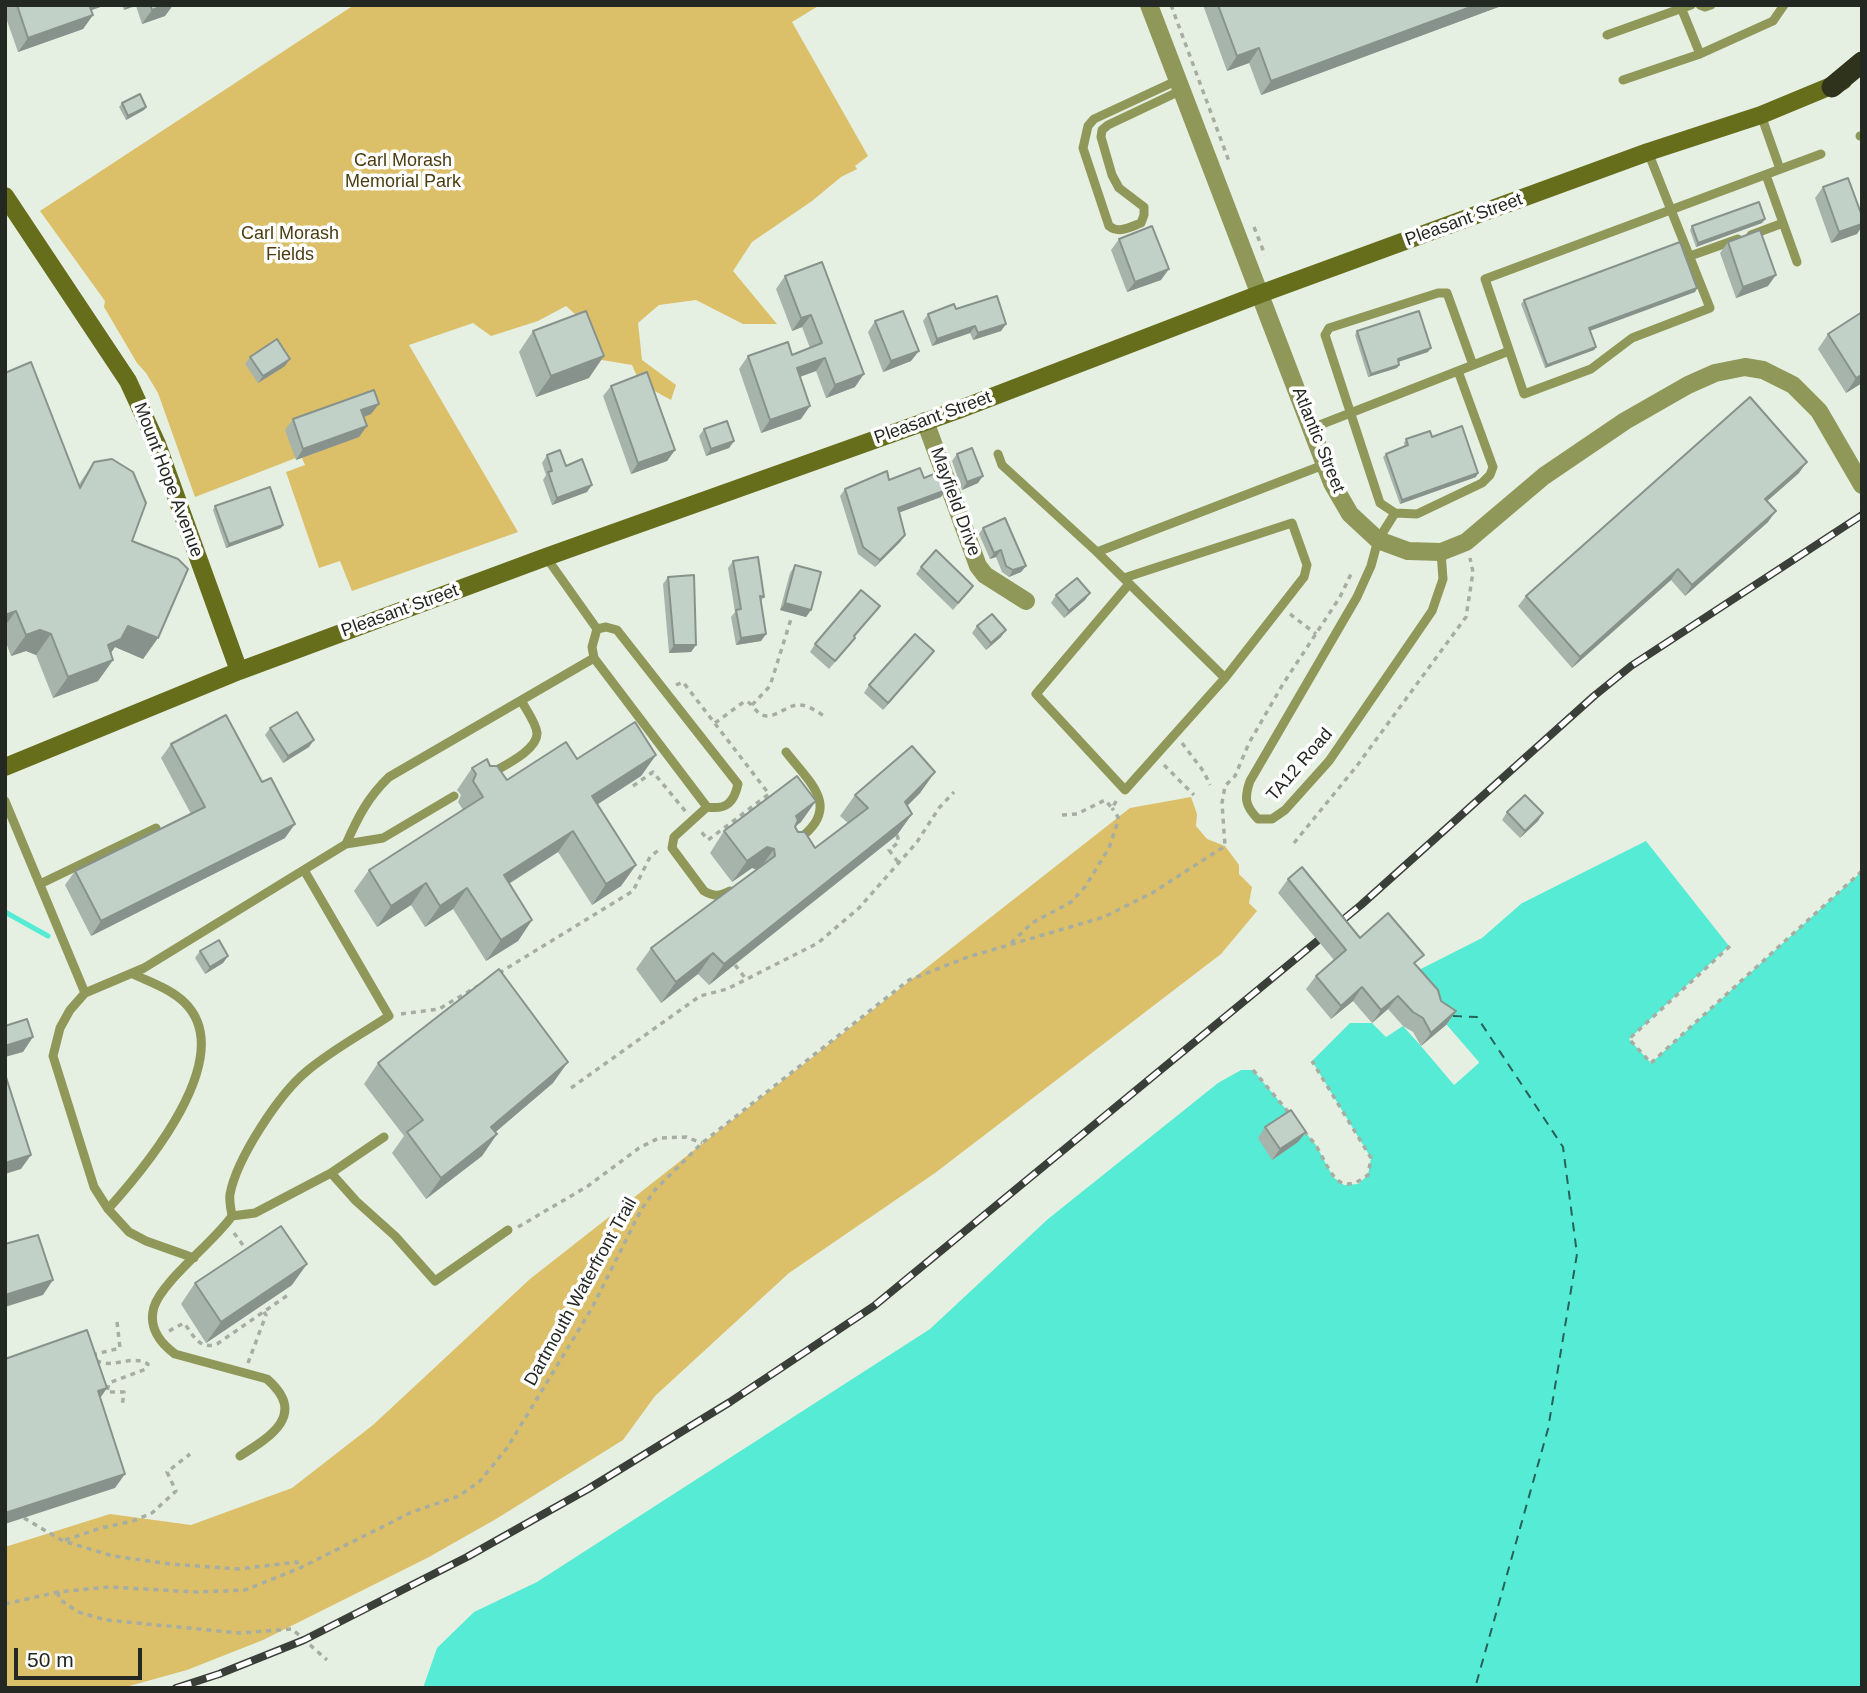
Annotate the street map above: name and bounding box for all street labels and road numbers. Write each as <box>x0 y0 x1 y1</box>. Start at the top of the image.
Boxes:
street label: Pleasant Street <box>1402 189 1526 251</box>
street label: Atlantic Street <box>1287 384 1349 496</box>
street label: Pleasant Street <box>871 387 995 449</box>
street label: Mount Hope Avenue <box>129 400 207 560</box>
street label: Mayfield Drive <box>925 445 985 559</box>
street label: Pleasant Street <box>338 580 462 642</box>
street label: TA12 Road <box>1262 724 1338 806</box>
street label: Dartmouth Waterfront Trail <box>520 1194 642 1390</box>

